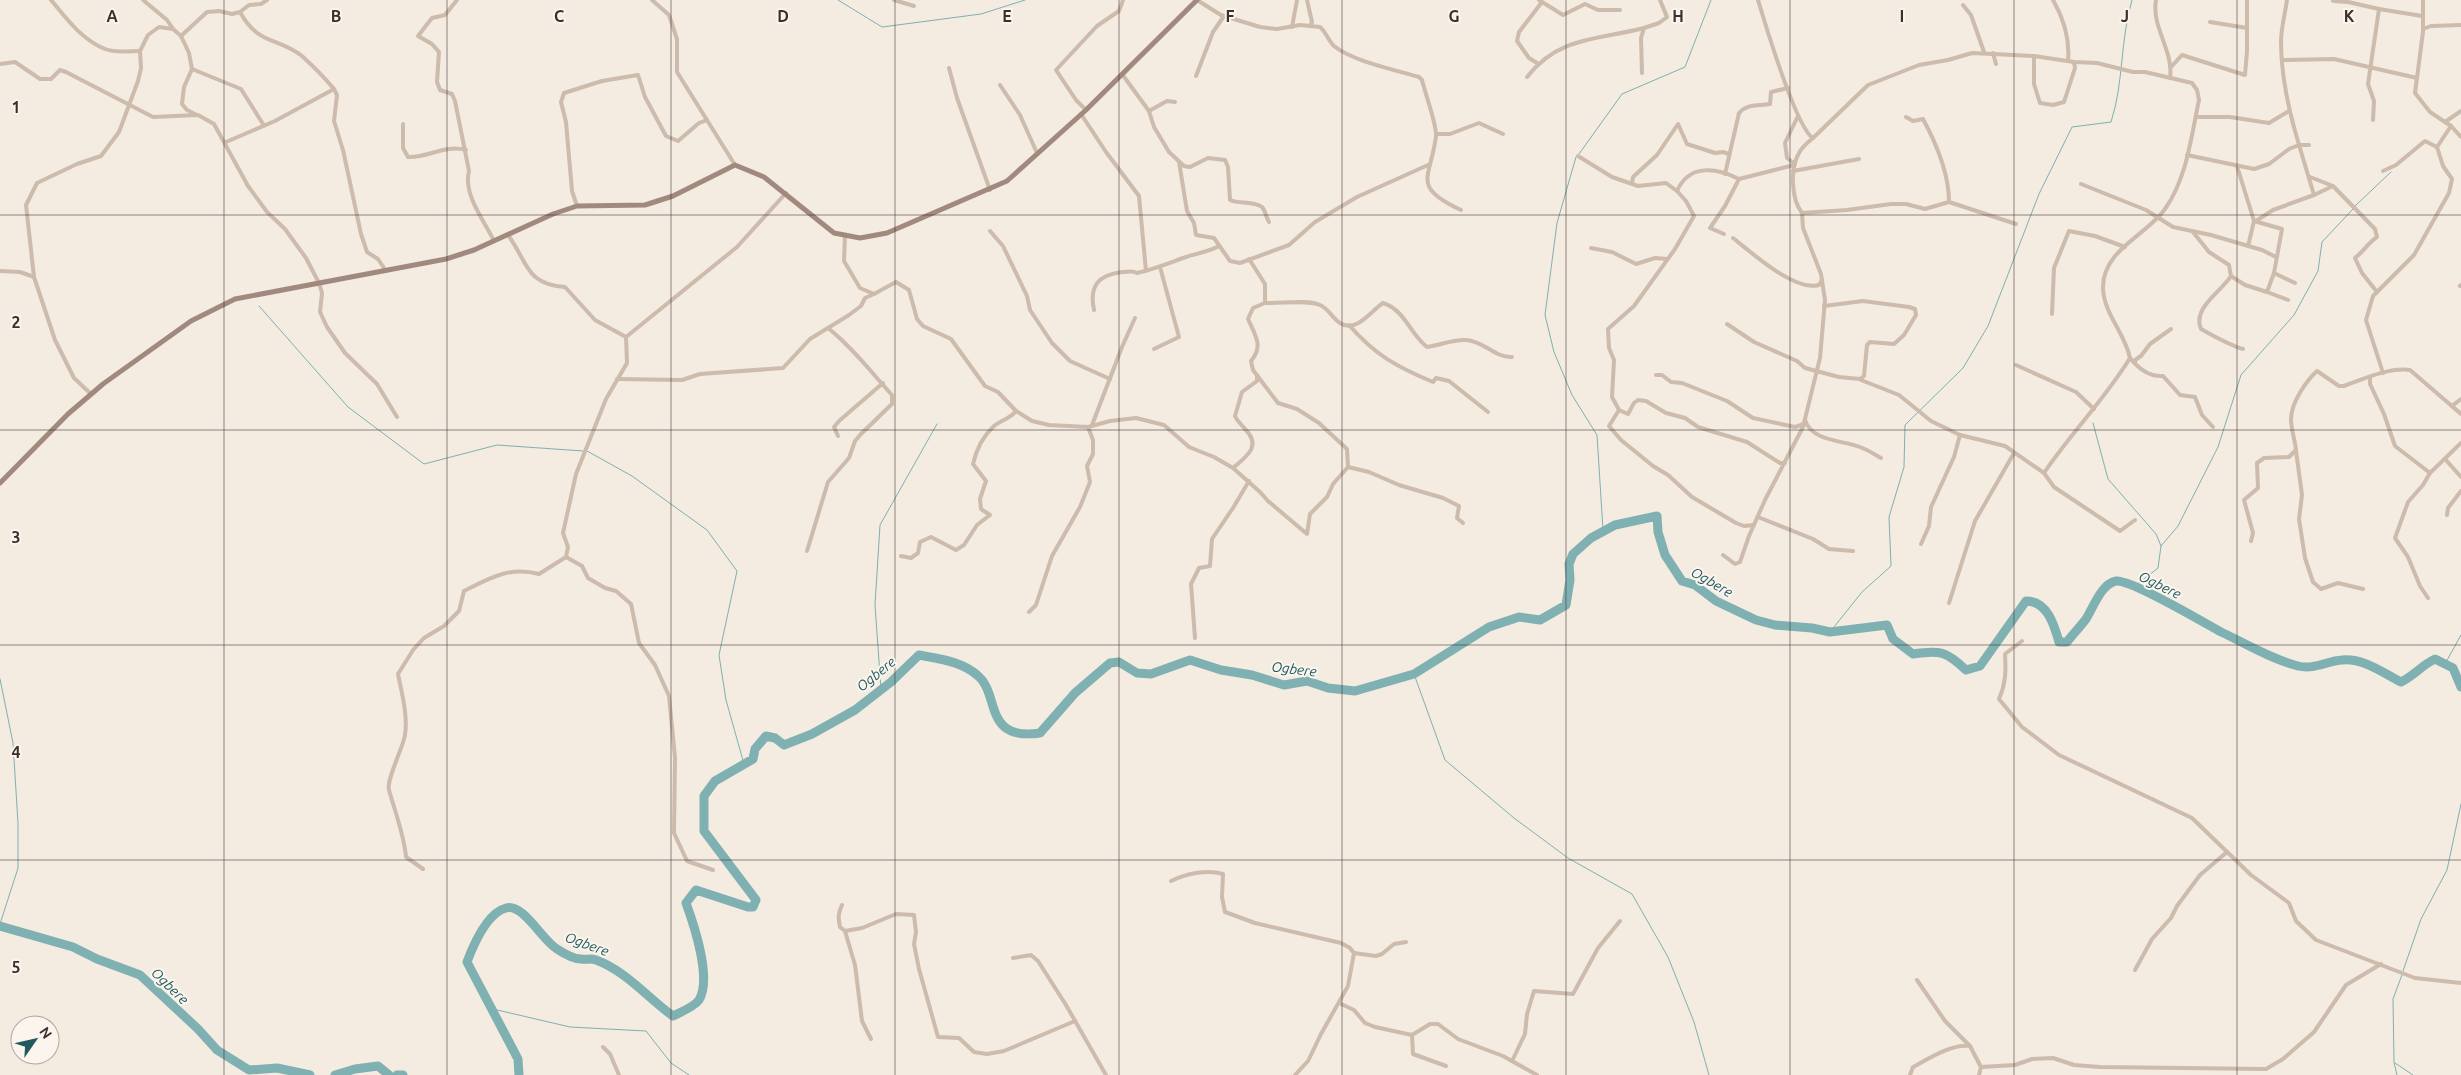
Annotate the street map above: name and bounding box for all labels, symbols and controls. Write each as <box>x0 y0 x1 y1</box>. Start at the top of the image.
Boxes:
text: A <box>106 7 118 25</box>
text: B <box>331 7 341 25</box>
text: C <box>554 7 564 25</box>
text: D <box>777 7 789 25</box>
text: E <box>1002 7 1012 25</box>
text: F <box>1226 7 1235 25</box>
text: G <box>1448 7 1460 25</box>
text: H <box>1672 7 1684 25</box>
text: I <box>1900 7 1904 25</box>
text: J <box>2121 7 2129 25</box>
text: K <box>2344 7 2355 25</box>
text: 1 <box>11 98 21 116</box>
text: 2 <box>11 313 21 331</box>
text: 3 <box>11 528 21 546</box>
water label: Ogbere <box>1688 564 1736 600</box>
water label: Ogbere <box>2136 568 2184 602</box>
water label: Ogbere <box>853 654 899 694</box>
water label: Ogbere <box>1271 658 1317 680</box>
text: 4 <box>11 743 21 761</box>
water label: Ogbere <box>563 929 611 959</box>
text: 5 <box>11 958 21 976</box>
water label: Ogbere <box>148 964 192 1008</box>
north arrow <box>10 1015 60 1065</box>
text: N <box>36 1024 55 1042</box>

